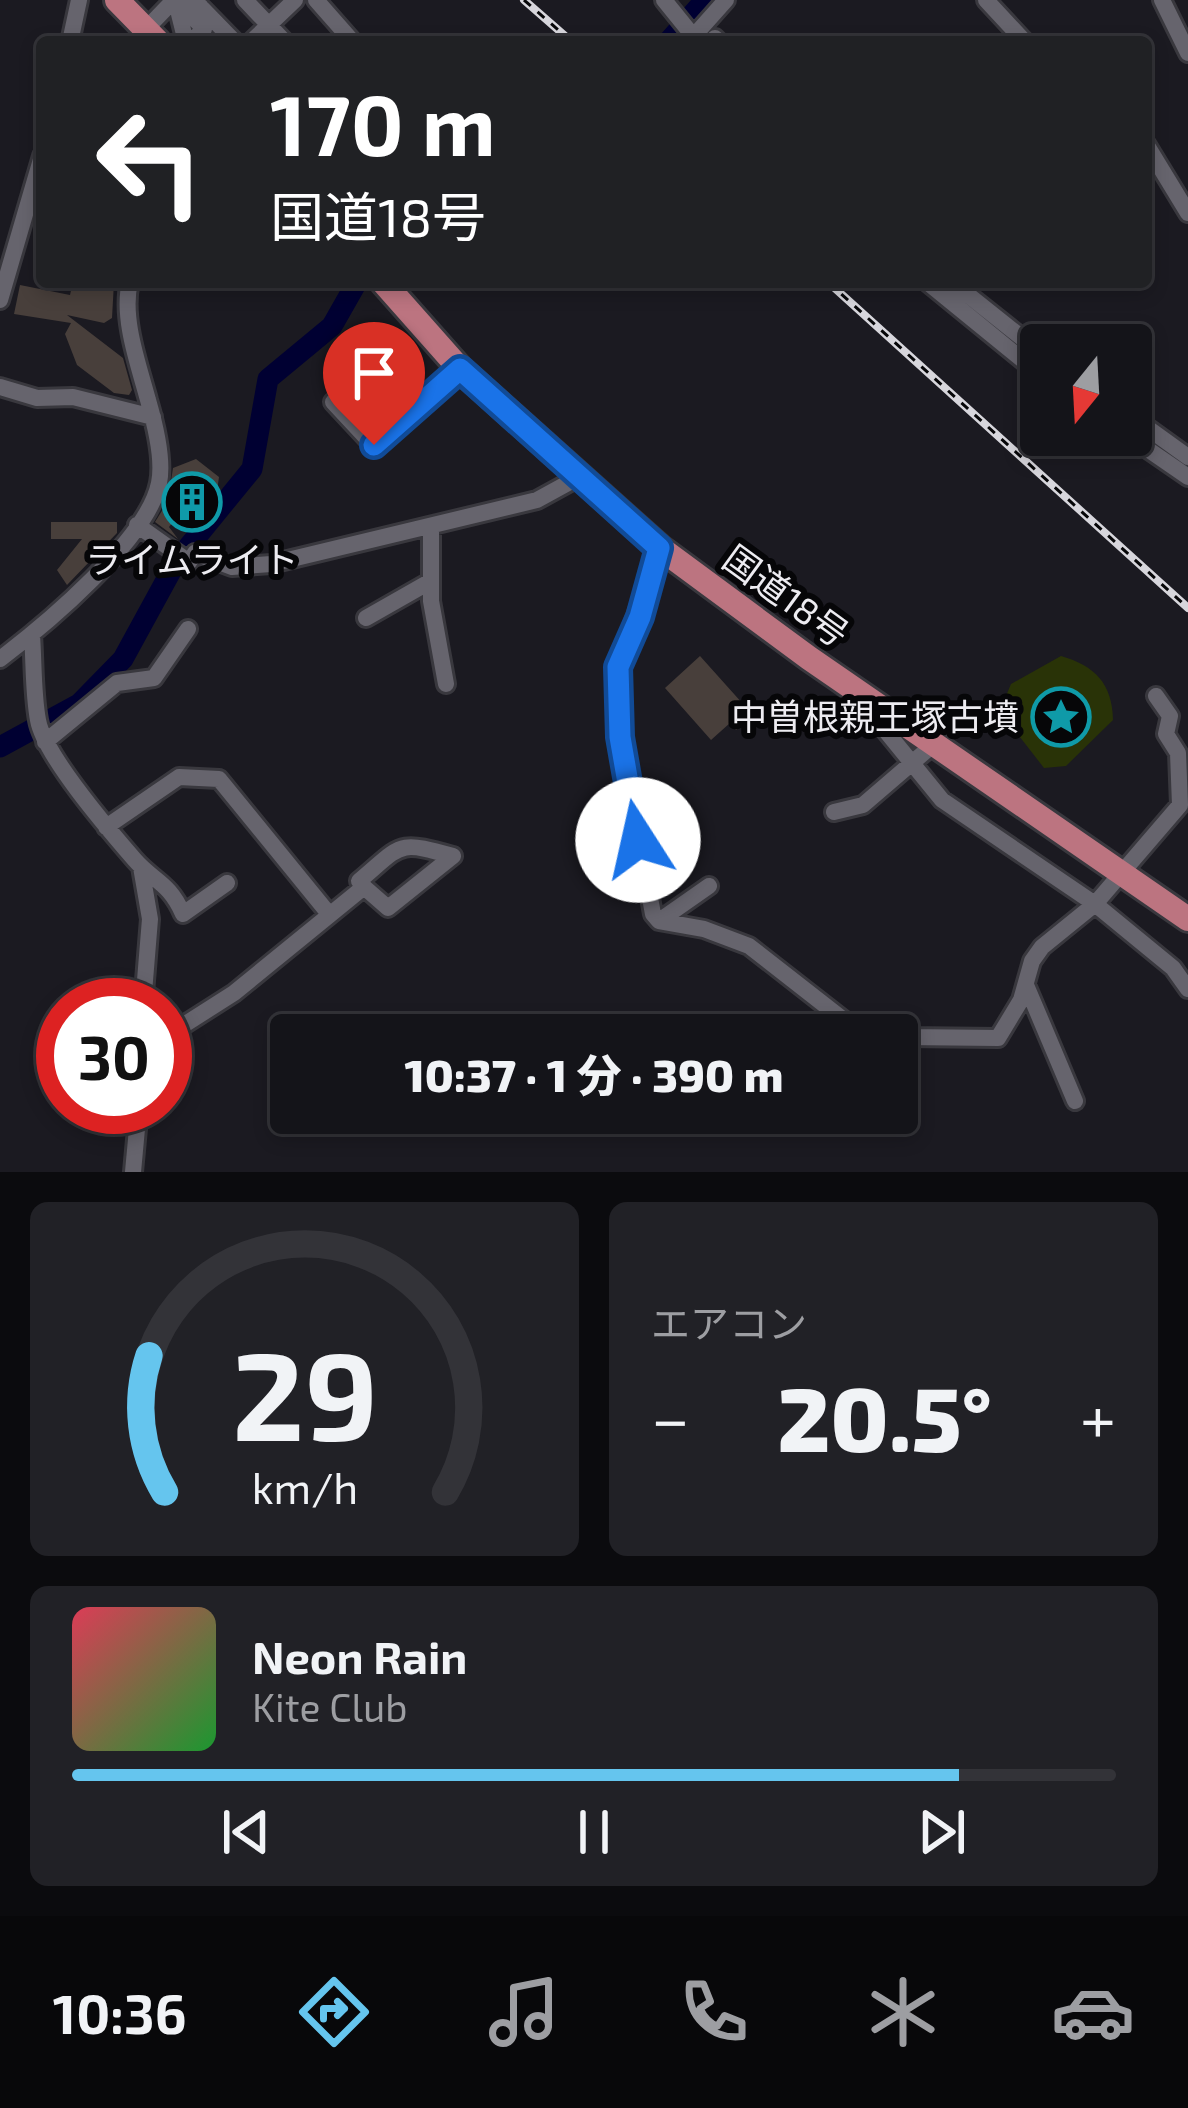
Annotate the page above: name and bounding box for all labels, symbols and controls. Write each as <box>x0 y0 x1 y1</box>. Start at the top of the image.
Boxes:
text: 170 m <box>270 72 496 173</box>
icon: left <box>72 84 228 240</box>
text: 国道18号 <box>270 183 486 248</box>
pin <box>323 322 425 445</box>
north arrow <box>1020 324 1152 456</box>
map controls <box>1020 324 1152 456</box>
icon: arrive <box>341 340 407 406</box>
building icon: ライムライト <box>161 471 223 533</box>
street label: 国道18号 <box>716 535 858 655</box>
place label: ライムライト <box>85 537 299 580</box>
place icon: 中曽根親王塚古墳 <box>1030 686 1092 748</box>
place label: 中曽根親王塚古墳 <box>731 694 1019 737</box>
position arrow <box>575 777 701 903</box>
speed limit sign: 30 <box>36 978 192 1134</box>
text: 10:37 · 1 分 · 390 m <box>405 1047 783 1101</box>
text: エアコン <box>651 1299 807 1346</box>
text: 29 <box>231 1316 378 1466</box>
text: 20.5° <box>777 1362 992 1470</box>
text: − <box>651 1377 690 1456</box>
text: + <box>1080 1377 1116 1456</box>
text: km/h <box>251 1461 358 1513</box>
text: Neon Rain <box>252 1629 467 1683</box>
text: Kite Club <box>252 1683 408 1730</box>
icon: previous <box>213 1799 279 1865</box>
icon: pause <box>561 1799 627 1865</box>
icon: next <box>909 1799 975 1865</box>
icon: directions <box>292 1970 376 2054</box>
icon: music <box>482 1970 566 2054</box>
icon: phone <box>672 1970 756 2054</box>
icon: climate <box>861 1970 945 2054</box>
icon: car <box>1051 1970 1135 2054</box>
text: 10:36 <box>53 1980 187 2045</box>

